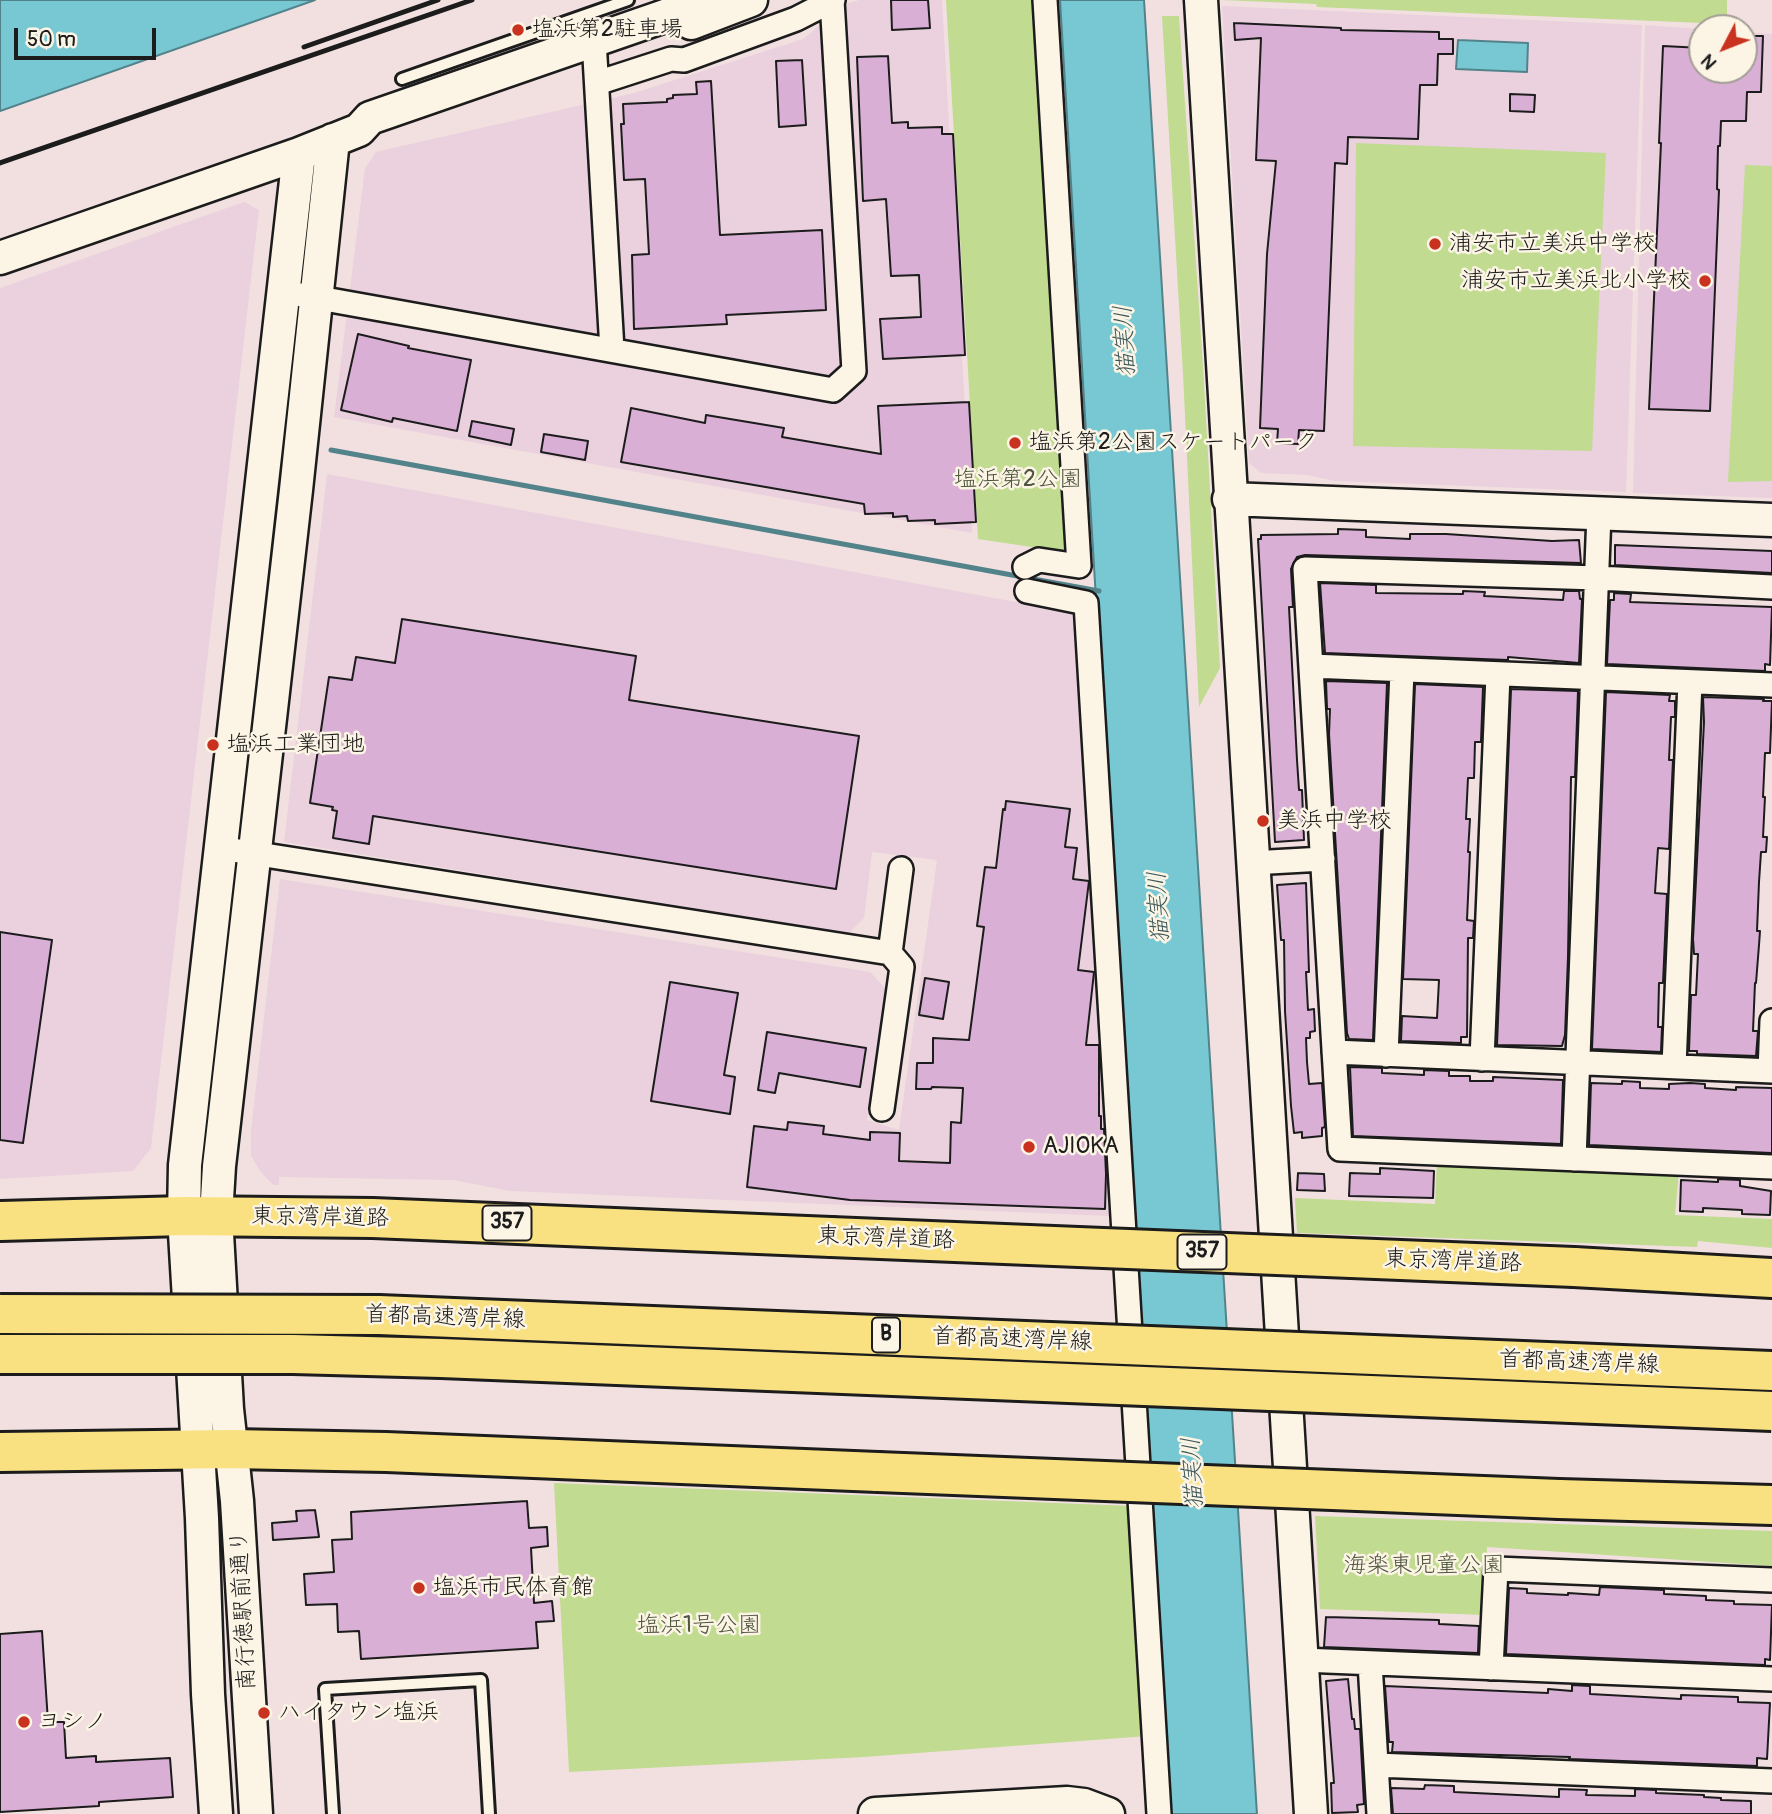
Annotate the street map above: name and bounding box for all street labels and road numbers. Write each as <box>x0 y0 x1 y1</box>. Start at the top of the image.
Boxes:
street label: 東京湾岸道路 <box>251 1203 389 1233</box>
road number: 357 <box>482 1206 532 1240</box>
street label: 東京湾岸道路 <box>817 1223 955 1255</box>
road number: 357 <box>1178 1234 1226 1270</box>
street label: 東京湾岸道路 <box>1384 1246 1522 1278</box>
street label: 首都高速湾岸線 <box>364 1301 526 1335</box>
road number: B <box>872 1318 900 1352</box>
street label: 首都高速湾岸線 <box>931 1323 1093 1357</box>
street label: 首都高速湾岸線 <box>1498 1346 1660 1380</box>
street label: 南行徳駅前通り <box>226 1529 262 1691</box>

